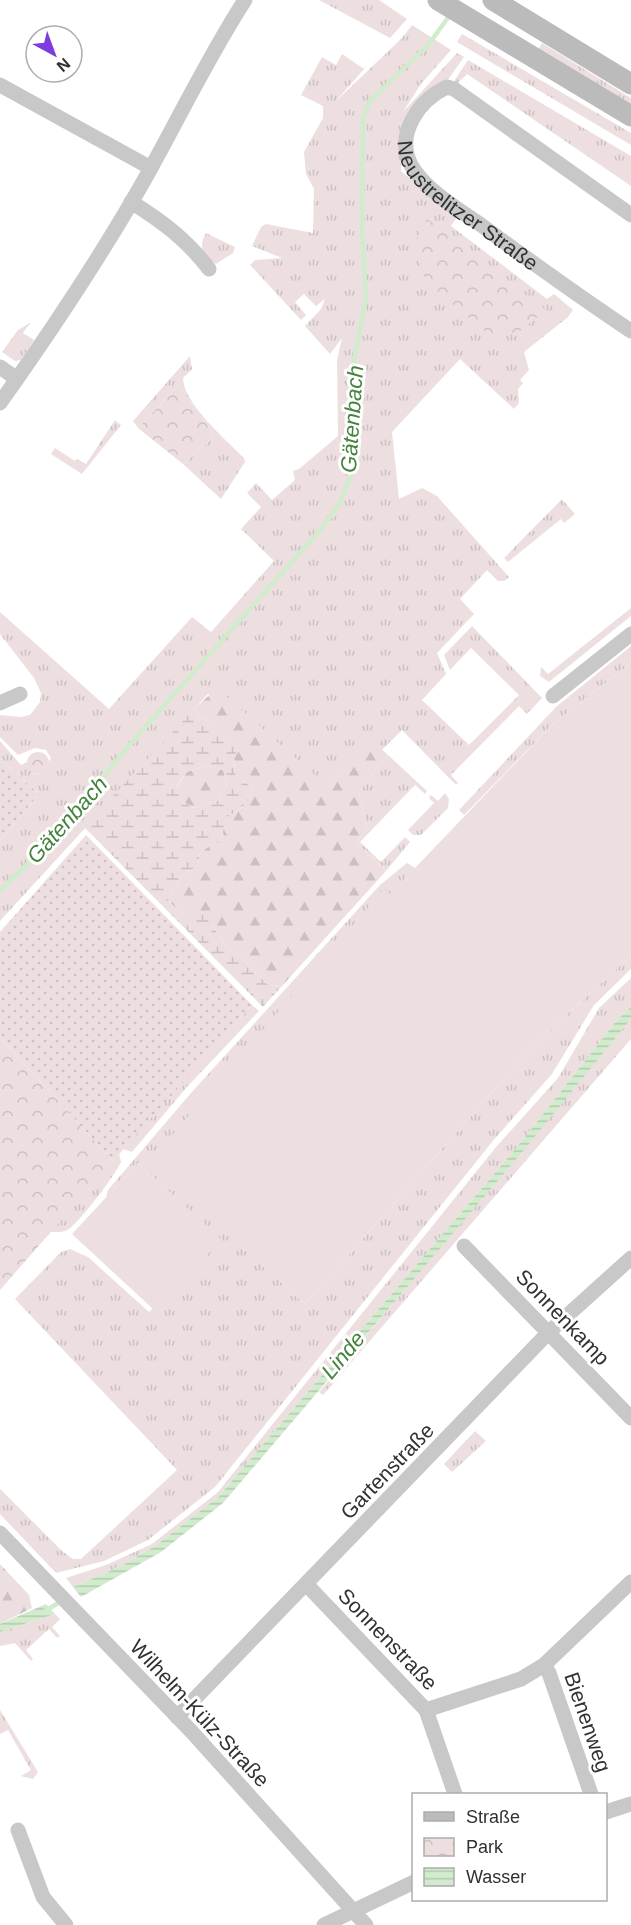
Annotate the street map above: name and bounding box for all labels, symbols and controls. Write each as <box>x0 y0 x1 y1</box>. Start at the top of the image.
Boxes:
north arrow <box>24 24 84 84</box>
text: N <box>54 55 73 75</box>
street label: Neustrelitzer Straße <box>394 139 543 274</box>
water label: Gätenbach <box>336 364 368 474</box>
water label: Gätenbach <box>22 772 112 868</box>
street label: Sonnenkamp <box>512 1264 614 1370</box>
water label: Linde <box>316 1326 370 1384</box>
street label: Gartenstraße <box>336 1419 438 1523</box>
street label: Sonnenstraße <box>334 1584 442 1694</box>
street label: Wilhelm-Külz-Straße <box>126 1635 274 1791</box>
street label: Bienenweg <box>560 1669 616 1775</box>
legend <box>412 1793 607 1901</box>
text: Straße <box>466 1807 520 1827</box>
text: Park <box>466 1837 504 1857</box>
text: Wasser <box>466 1867 526 1887</box>

